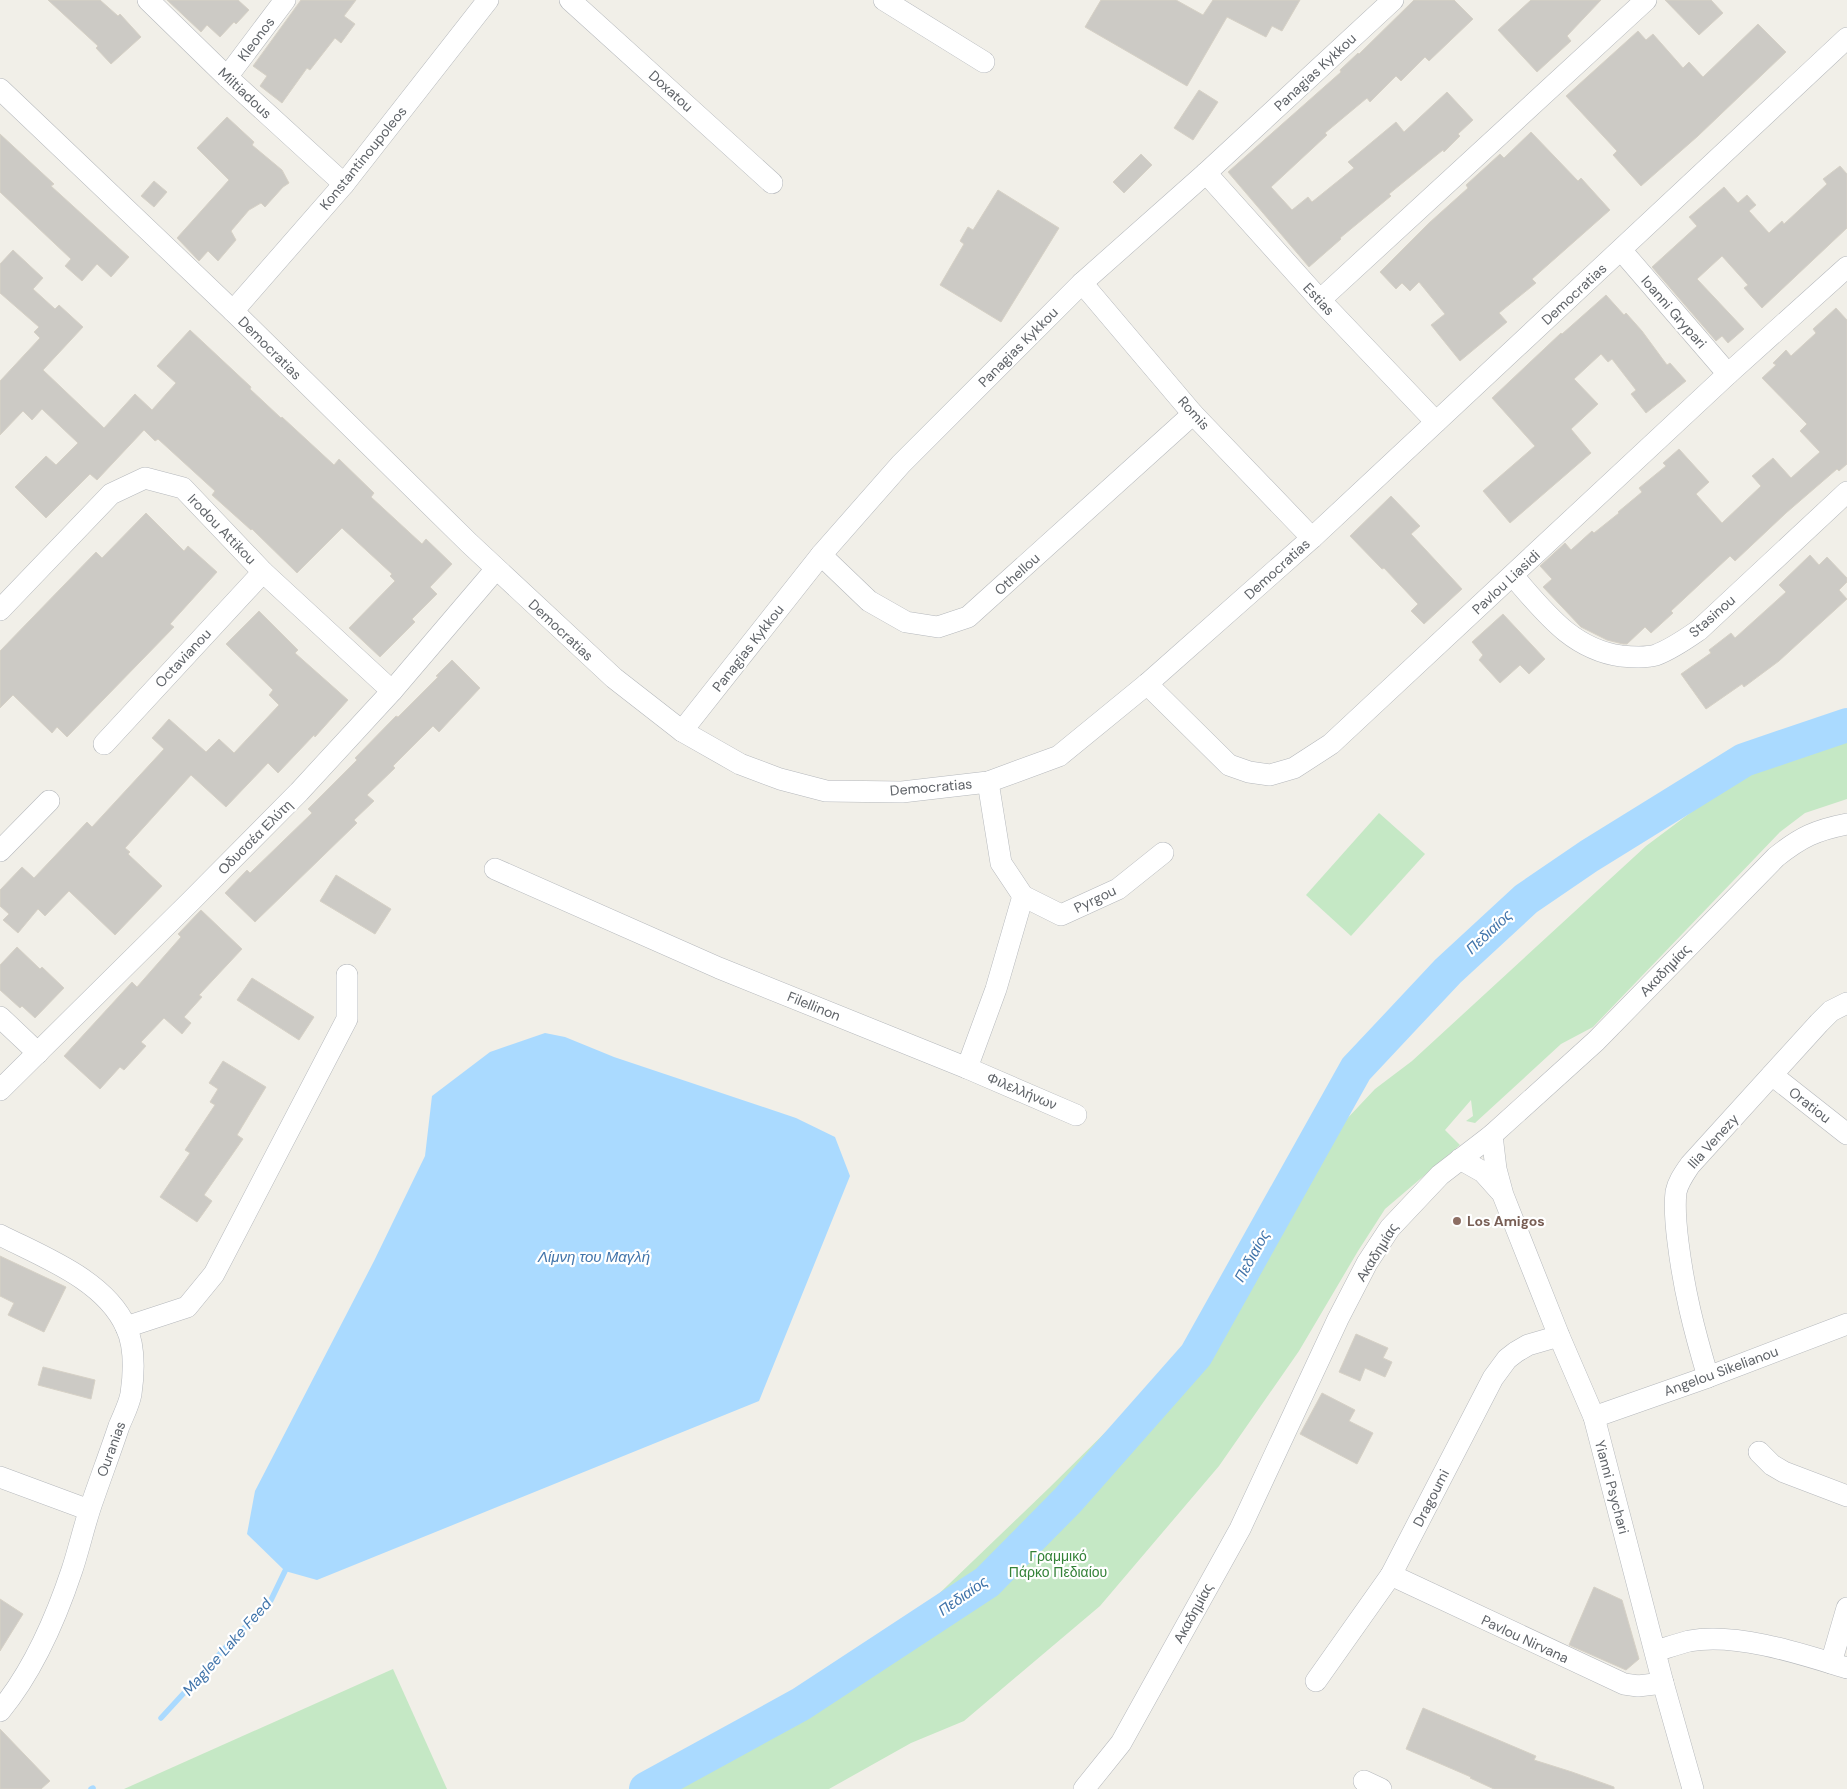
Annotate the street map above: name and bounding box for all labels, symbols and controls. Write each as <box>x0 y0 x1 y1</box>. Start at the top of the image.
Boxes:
street label: Kleonos <box>233 13 279 65</box>
street label: Panagias Kykkou <box>1270 29 1360 115</box>
street label: Miltiadous <box>214 64 276 122</box>
street label: Doxatou <box>645 66 697 116</box>
street label: Konstantinoupoleos <box>316 102 410 214</box>
street label: Democratias <box>1538 259 1610 329</box>
street label: Ioanni Grypari <box>1637 272 1711 352</box>
street label: Estias <box>1299 279 1339 319</box>
street label: Panagias Kykkou <box>974 303 1062 391</box>
street label: Democratias <box>234 312 306 384</box>
street label: Romis <box>1174 392 1214 434</box>
street label: Irodou Attikou <box>184 490 260 568</box>
street label: Democratias <box>1240 535 1314 603</box>
street label: Pavlou Liasidi <box>1468 546 1544 618</box>
street label: Othellou <box>991 549 1043 599</box>
street label: Stasinou <box>1685 591 1739 641</box>
street label: Democratias <box>525 595 597 665</box>
street label: Panagias Kykkou <box>708 601 788 695</box>
street label: Octavianou <box>151 625 215 691</box>
street label: Democratias <box>889 774 973 800</box>
street label: Οδυσσέα Ελύτη <box>214 796 296 878</box>
street label: Pyrgou <box>1071 881 1119 917</box>
water label: Πεδιαίος <box>1461 905 1517 959</box>
street label: Ακαδημίας <box>1636 940 1695 1000</box>
street label: Filellinon <box>785 987 843 1025</box>
street label: Φιλελλήνων <box>984 1068 1060 1114</box>
street label: Oratiou <box>1785 1083 1835 1127</box>
street label: Ilia Venezy <box>1684 1110 1742 1172</box>
place label: Los Amigos <box>1467 1212 1545 1230</box>
marker: Los Amigos <box>1451 1215 1463 1227</box>
street label: Ακαδημίας <box>1352 1219 1402 1285</box>
water label: Πεδιαίος <box>1230 1226 1275 1286</box>
water label: Λίμνη του Μαγλή <box>537 1247 650 1267</box>
street label: Angelou Sikelianou <box>1661 1342 1781 1400</box>
street label: Ouranias <box>93 1419 129 1479</box>
street label: Yianni Psychari <box>1591 1438 1633 1536</box>
street label: Dragoumi <box>1409 1466 1453 1530</box>
park label: Γραμμικό Πάρκο Πεδιαίου <box>1009 1547 1107 1581</box>
water label: Πεδιαίος <box>934 1571 993 1620</box>
street label: Ακαδημίας <box>1169 1580 1217 1646</box>
water label: Maglee Lake Feed <box>178 1594 276 1700</box>
street label: Pavlou Nirvana <box>1479 1611 1571 1667</box>

